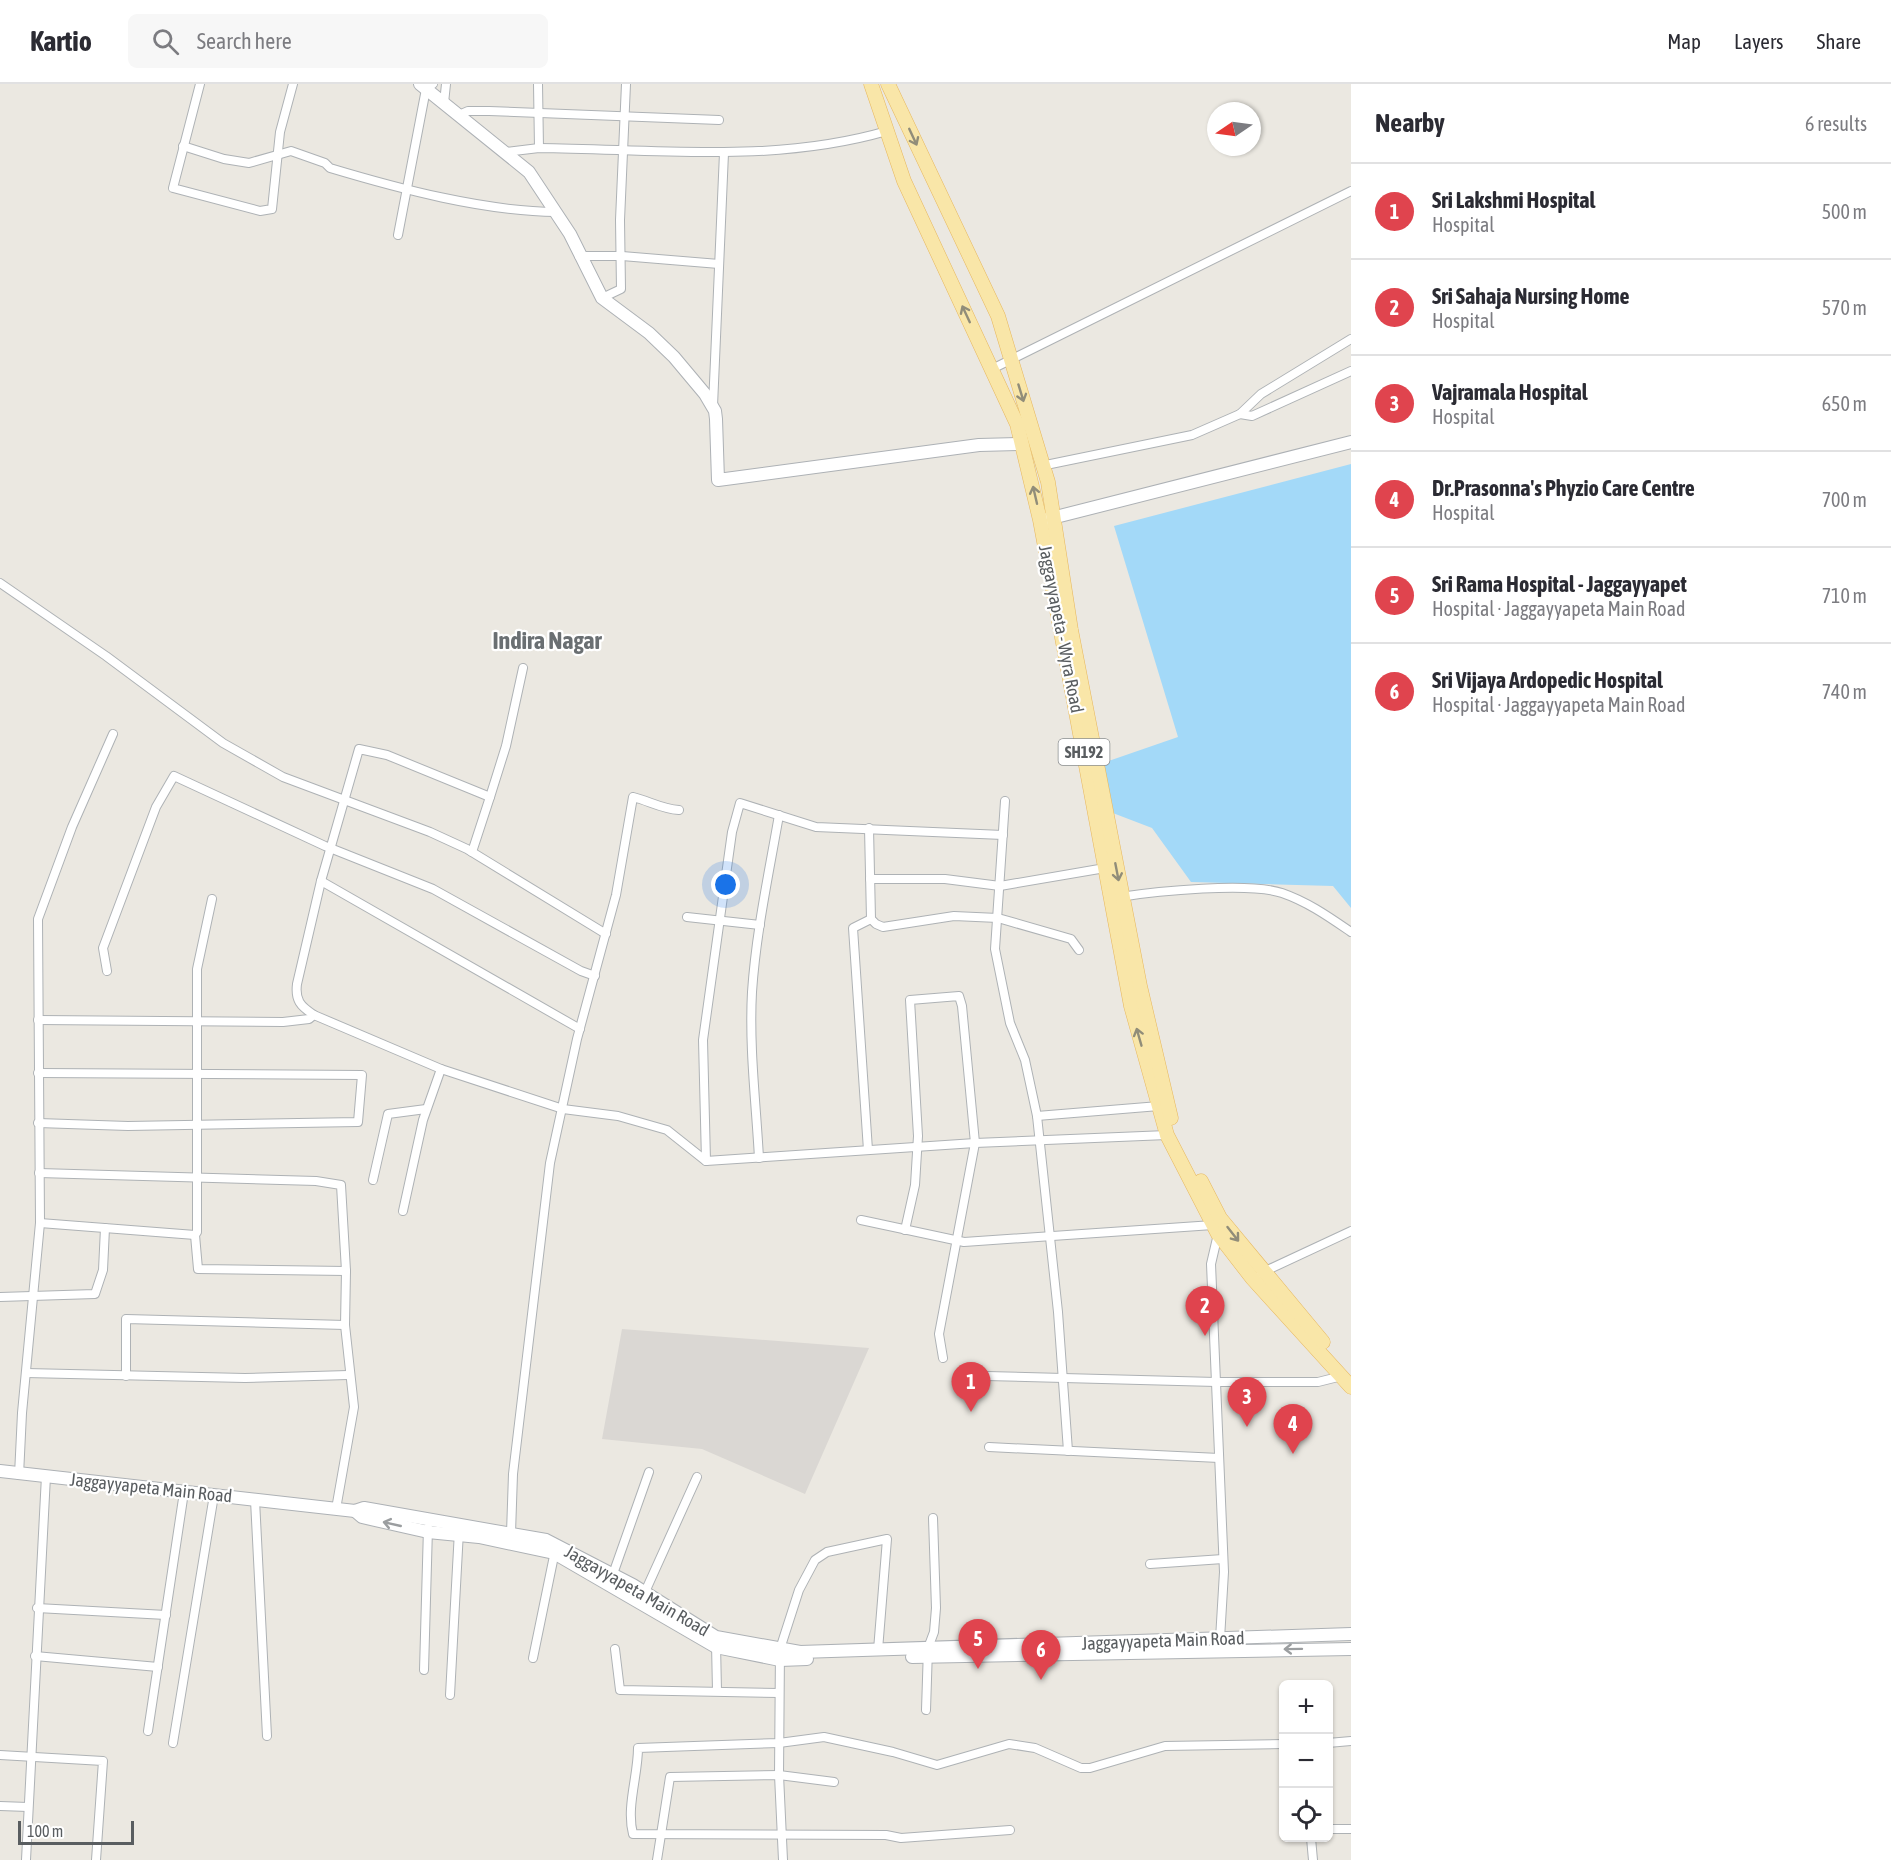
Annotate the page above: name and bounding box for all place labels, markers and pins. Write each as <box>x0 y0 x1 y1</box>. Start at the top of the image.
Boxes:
pin: 2 <box>1186 1286 1224 1336</box>
pin: 1 <box>952 1362 990 1412</box>
pin: 3 <box>1228 1378 1266 1427</box>
pin: 4 <box>1274 1404 1312 1454</box>
pin: 5 <box>958 1620 998 1669</box>
pin: 6 <box>1022 1630 1060 1680</box>

